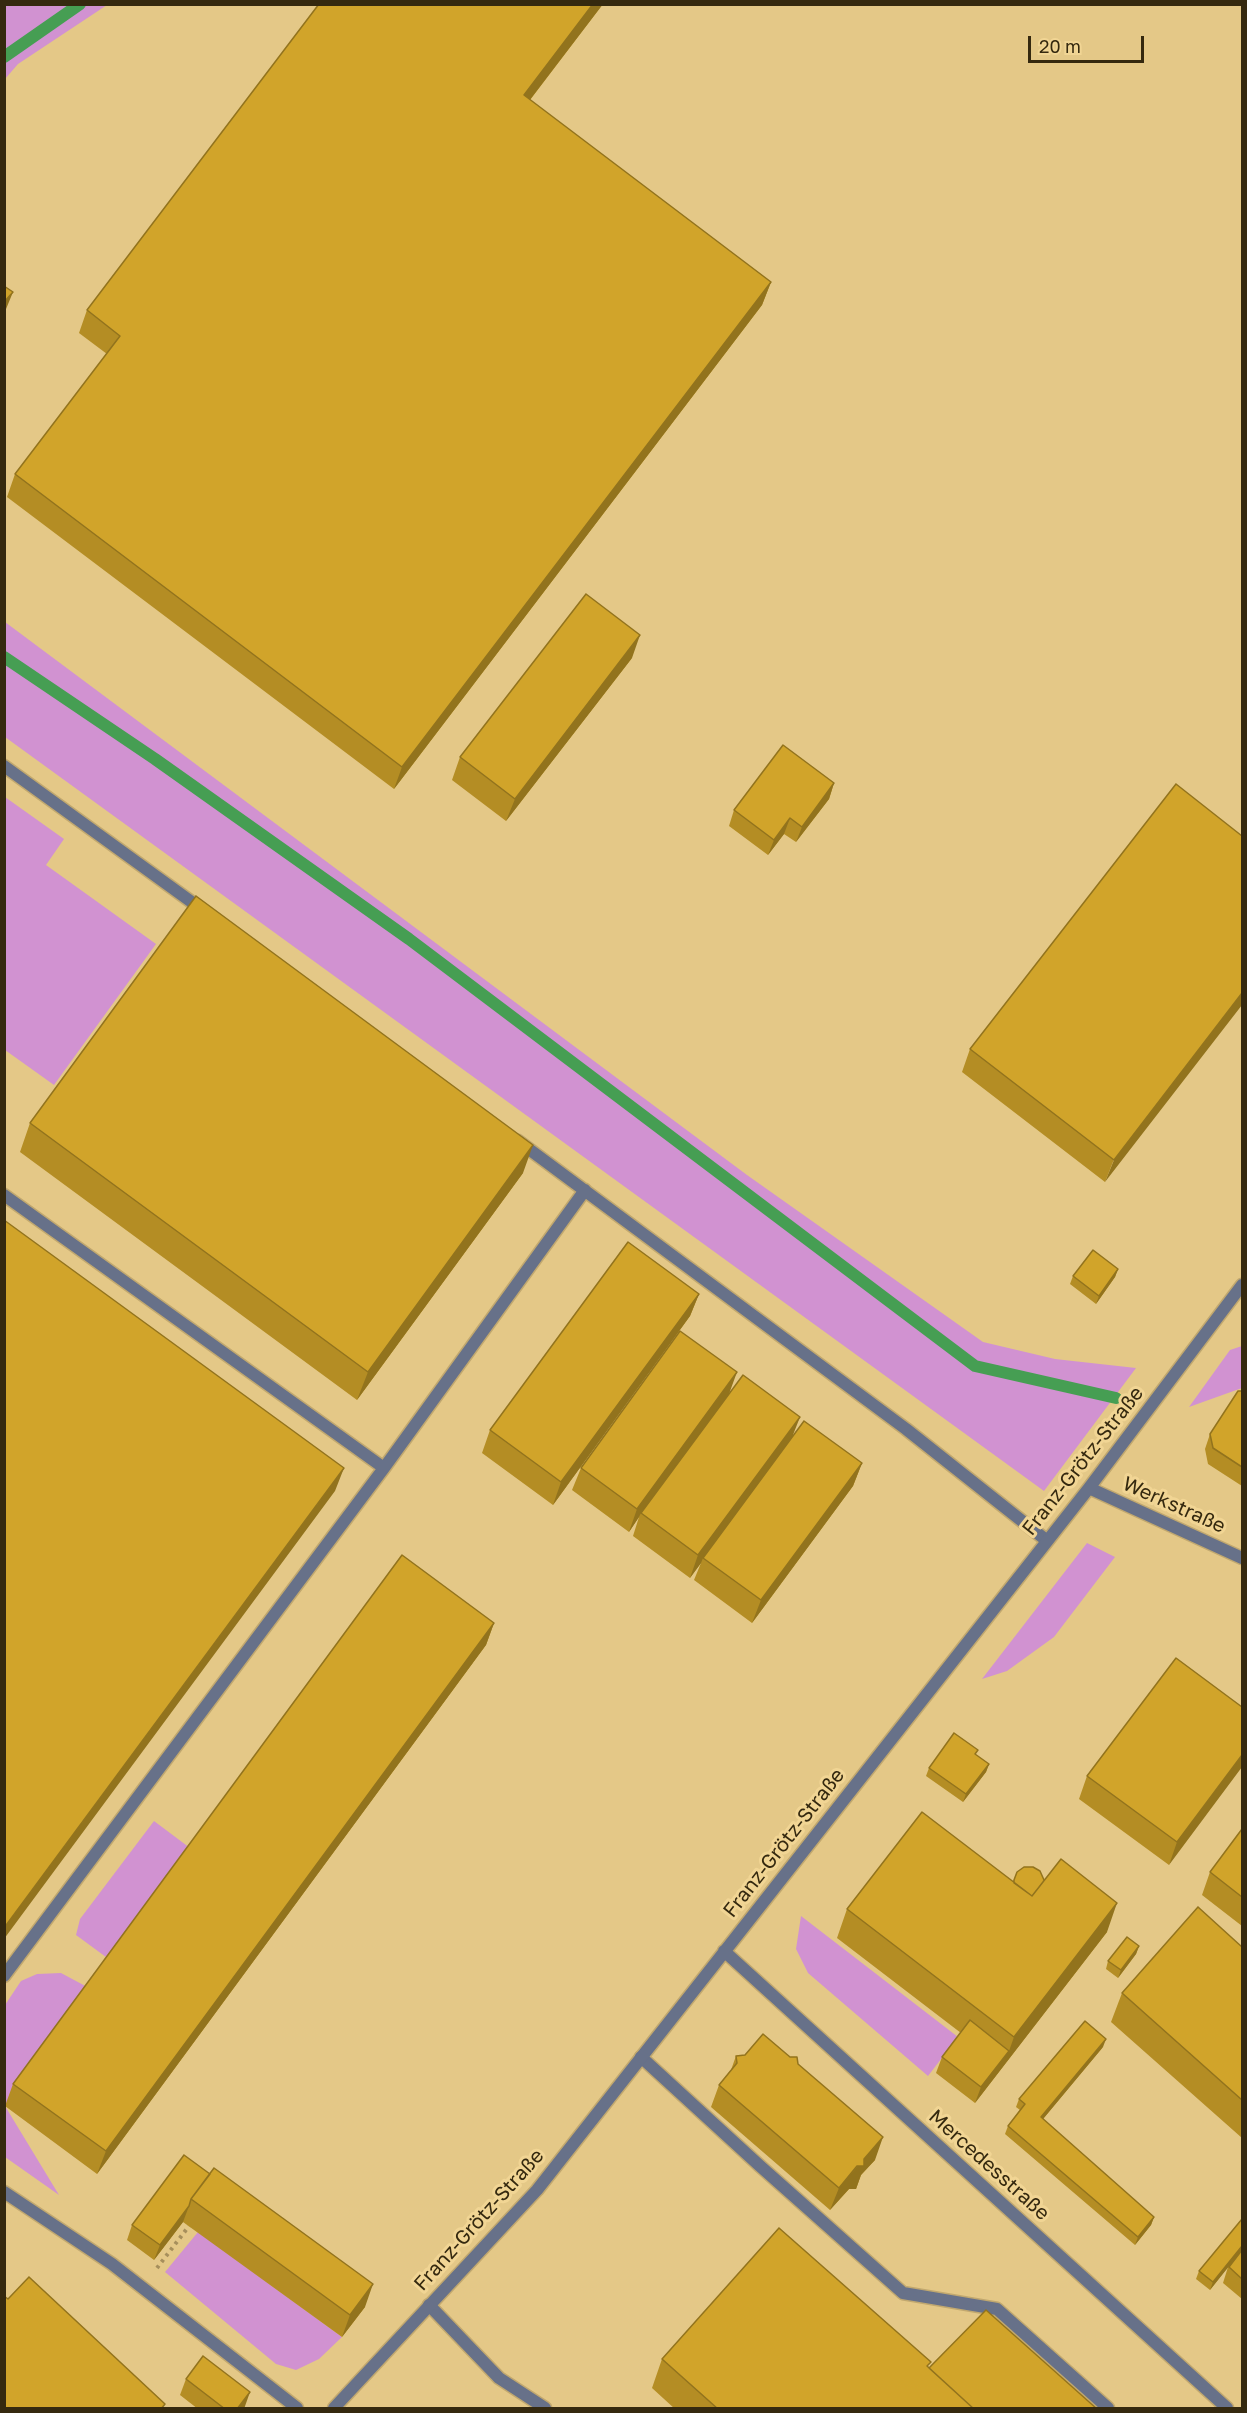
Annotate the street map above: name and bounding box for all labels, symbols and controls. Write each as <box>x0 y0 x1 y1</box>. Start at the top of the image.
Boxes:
scale bar <box>1031 24 1146 62</box>
text: 20 m <box>1039 35 1081 57</box>
street label: Franz-Grötz-Straße <box>1017 1382 1149 1540</box>
street label: Werkstraße <box>1119 1472 1229 1538</box>
street label: Franz-Grötz-Straße <box>718 1764 850 1922</box>
street label: Mercedesstraße <box>924 2105 1054 2225</box>
street label: Franz-Grötz-Straße <box>409 2144 549 2296</box>

